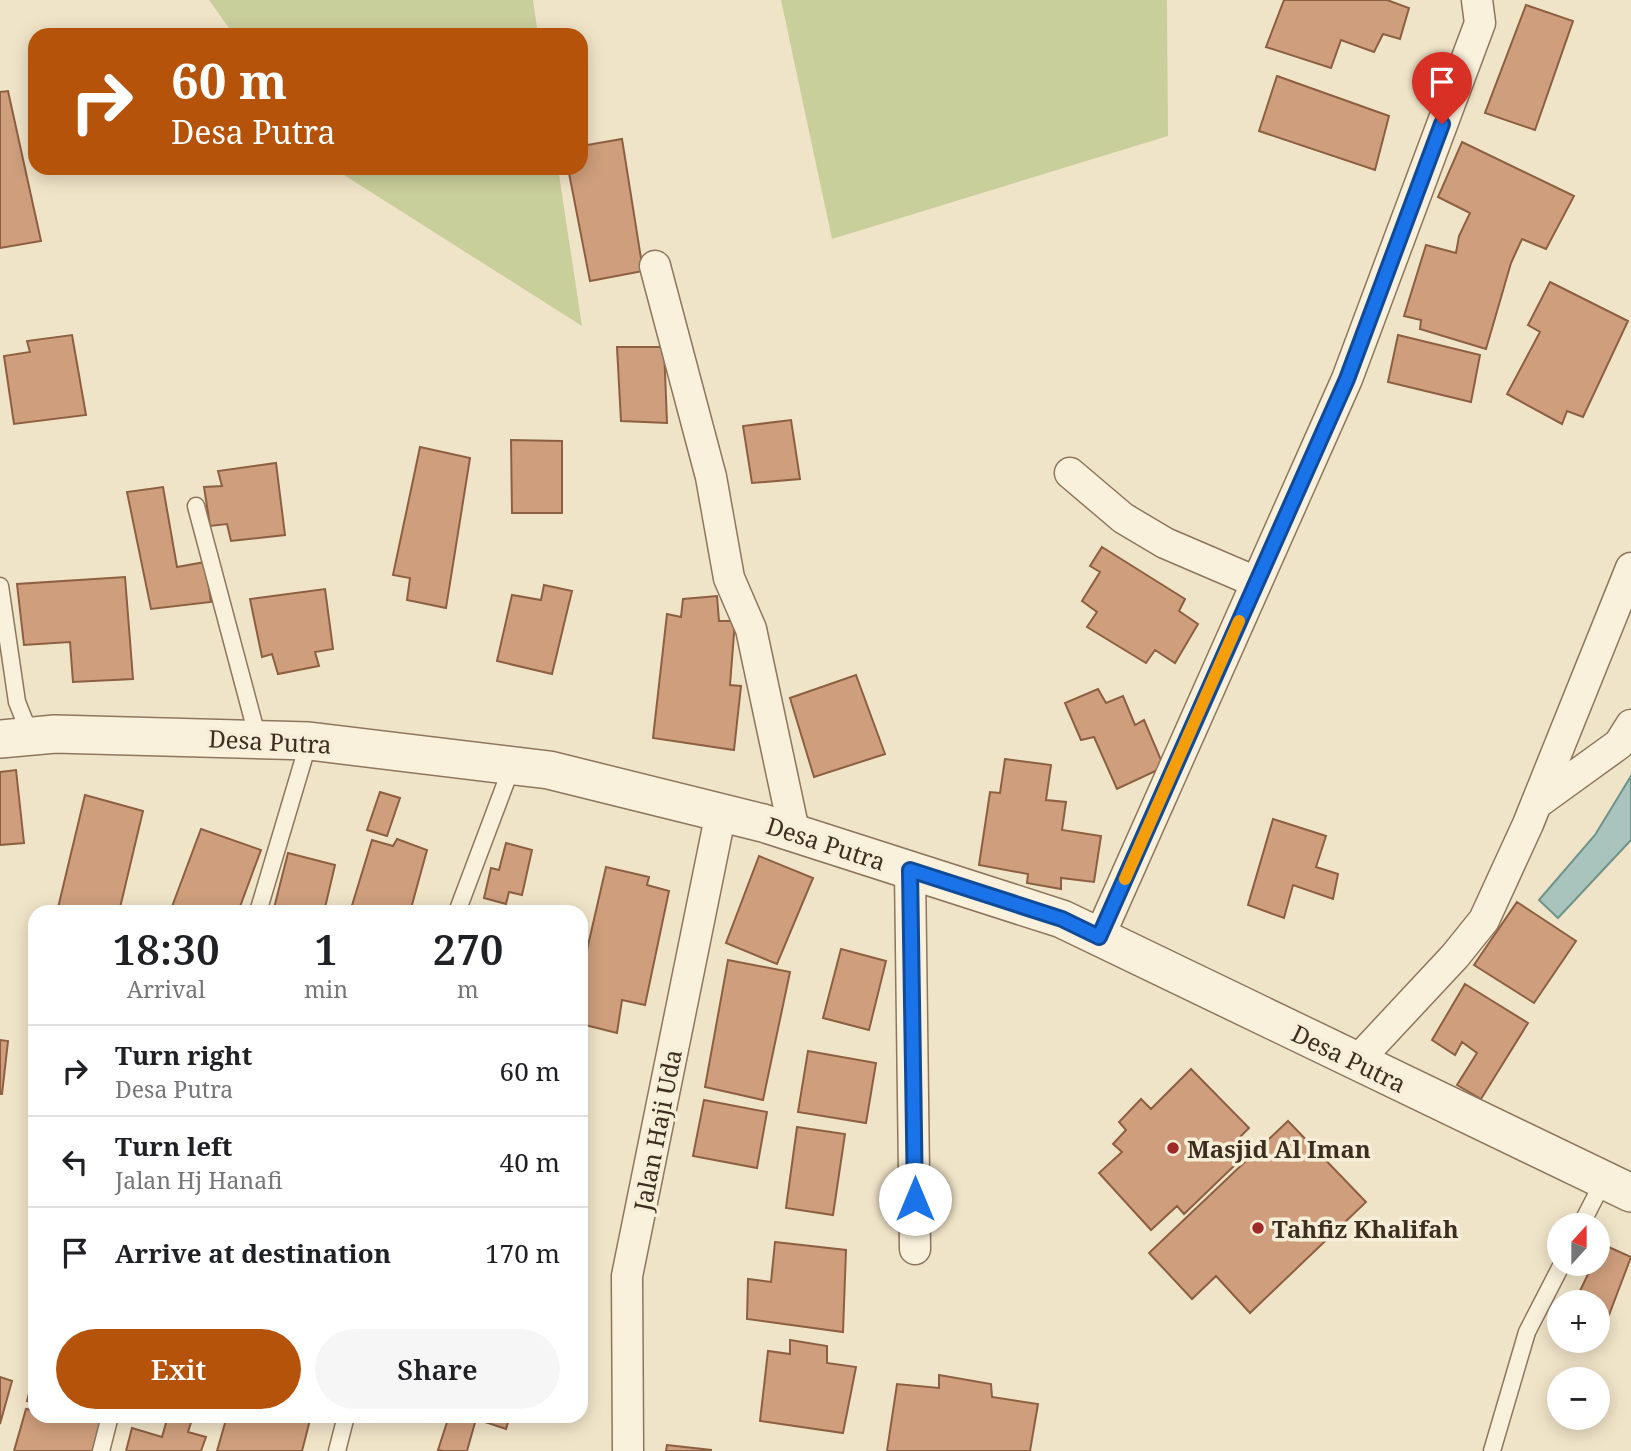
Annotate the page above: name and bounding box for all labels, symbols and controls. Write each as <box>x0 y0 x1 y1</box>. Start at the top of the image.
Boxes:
text: 60 m <box>171 47 287 113</box>
pin <box>1412 52 1472 124</box>
icon: right <box>56 56 147 147</box>
icon: arrive <box>1423 63 1461 101</box>
text: Desa Putra <box>171 110 336 153</box>
street label: Desa Putra <box>208 721 332 761</box>
street label: Desa Putra <box>762 808 890 878</box>
text: 18:30 <box>113 920 220 977</box>
text: 1 <box>314 920 338 977</box>
text: 270 <box>433 920 503 977</box>
text: Arrival <box>127 973 205 1005</box>
text: min <box>304 973 348 1005</box>
text: m <box>457 973 479 1005</box>
street label: Desa Putra <box>1286 1016 1412 1100</box>
text: Turn right <box>115 1037 252 1073</box>
street label: Jalan Haji Uda <box>625 1046 689 1215</box>
icon: right <box>56 1052 94 1090</box>
text: 60 m <box>500 1053 560 1089</box>
text: Desa Putra <box>115 1073 233 1105</box>
text: Turn left <box>115 1128 232 1164</box>
place label: Masjid Al Iman <box>1187 1132 1371 1165</box>
marker: Masjid Al Iman <box>1165 1140 1181 1156</box>
icon: left <box>56 1143 94 1181</box>
text: 40 m <box>500 1144 560 1180</box>
position arrow <box>878 1162 952 1236</box>
text: Jalan Hj Hanafi <box>115 1164 282 1196</box>
place label: Tahfiz Khalifah <box>1272 1212 1459 1245</box>
north arrow <box>1547 1213 1610 1276</box>
map controls <box>1547 1213 1610 1430</box>
marker: Tahfiz Khalifah <box>1250 1220 1266 1236</box>
icon: arrive <box>56 1234 94 1272</box>
text: Arrive at destination <box>115 1235 391 1271</box>
text: 170 m <box>485 1235 560 1271</box>
button: + <box>1547 1290 1610 1353</box>
button: Exit <box>56 1329 301 1409</box>
button: Share <box>315 1329 560 1409</box>
button: − <box>1547 1367 1610 1430</box>

